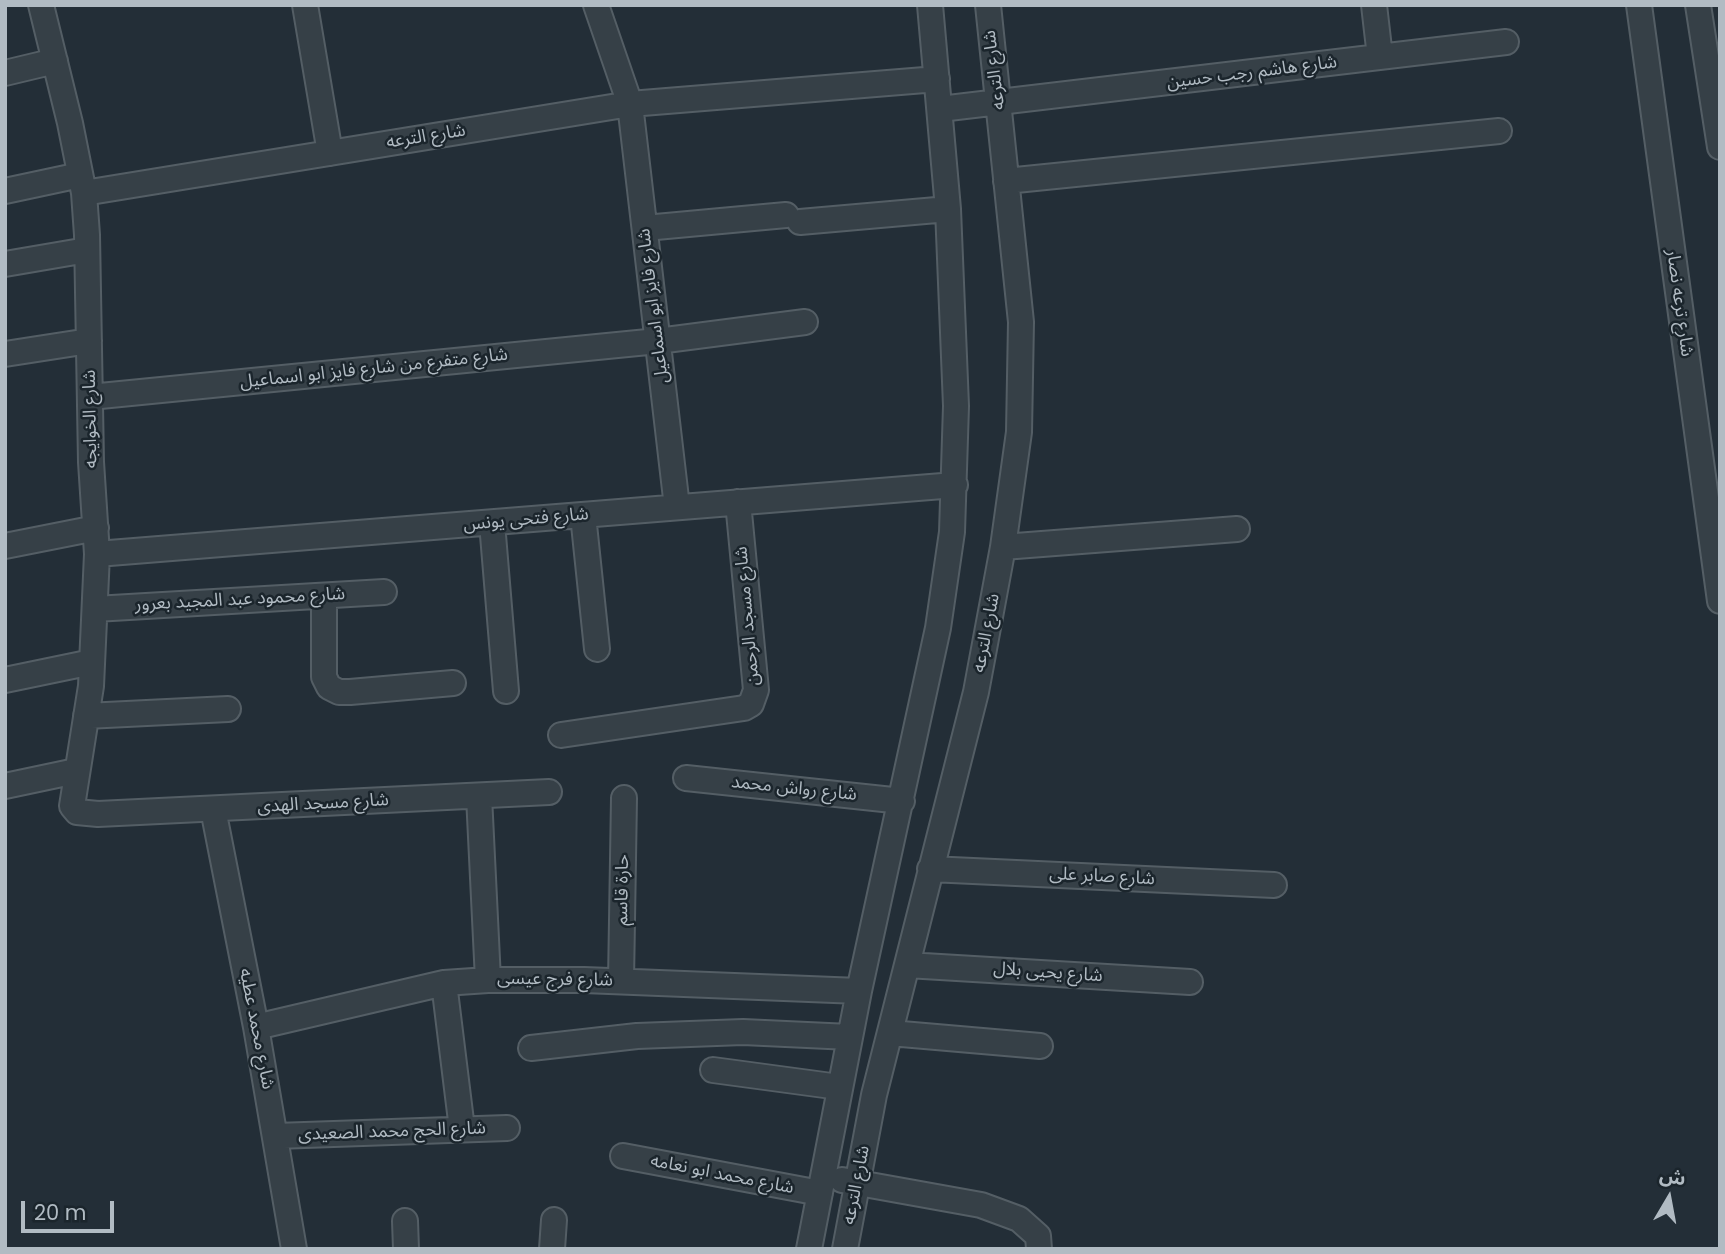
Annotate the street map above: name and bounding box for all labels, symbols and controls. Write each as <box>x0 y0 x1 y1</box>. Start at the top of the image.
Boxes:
street label: شارع الترعه <box>979 29 1011 111</box>
street label: شارع هاشم رجب حسين <box>1166 52 1338 94</box>
street label: شارع الترعه <box>385 120 467 154</box>
street label: شارع فايز ابو اسماعيل <box>634 227 674 385</box>
street label: شارع ترعه نصار <box>1661 248 1697 358</box>
street label: شارع متفرع من شارع فايز ابو اسماعيل <box>239 344 509 394</box>
street label: شارع الخوايجه <box>79 369 103 469</box>
street label: شارع فتحى يونس <box>462 504 590 536</box>
street label: شارع مسجد الرحمن <box>731 545 765 687</box>
street label: شارع محمود عبد المجيد بعرور <box>134 584 346 616</box>
street label: شارع الترعه <box>969 592 1005 674</box>
street label: شارع رواش محمد <box>730 772 858 806</box>
street label: شارع مسجد الهدى <box>257 790 389 818</box>
street label: حارة قاسم <box>612 854 634 926</box>
street label: شارع صابر على <box>1049 863 1155 891</box>
street label: شارع يحيى بلال <box>993 958 1103 988</box>
street label: شارع محمد عطيه <box>234 967 278 1091</box>
street label: شارع فرج عيسى <box>497 968 613 992</box>
street label: شارع الحج محمد الصعيدى <box>298 1118 486 1146</box>
street label: شارع الترعه <box>839 1144 875 1226</box>
street label: شارع محمد ابو نعامه <box>648 1151 796 1199</box>
text: ش <box>1658 1161 1688 1192</box>
north arrow <box>1634 1163 1704 1233</box>
scale bar <box>24 1188 117 1232</box>
text: 20 m <box>34 1198 87 1227</box>

